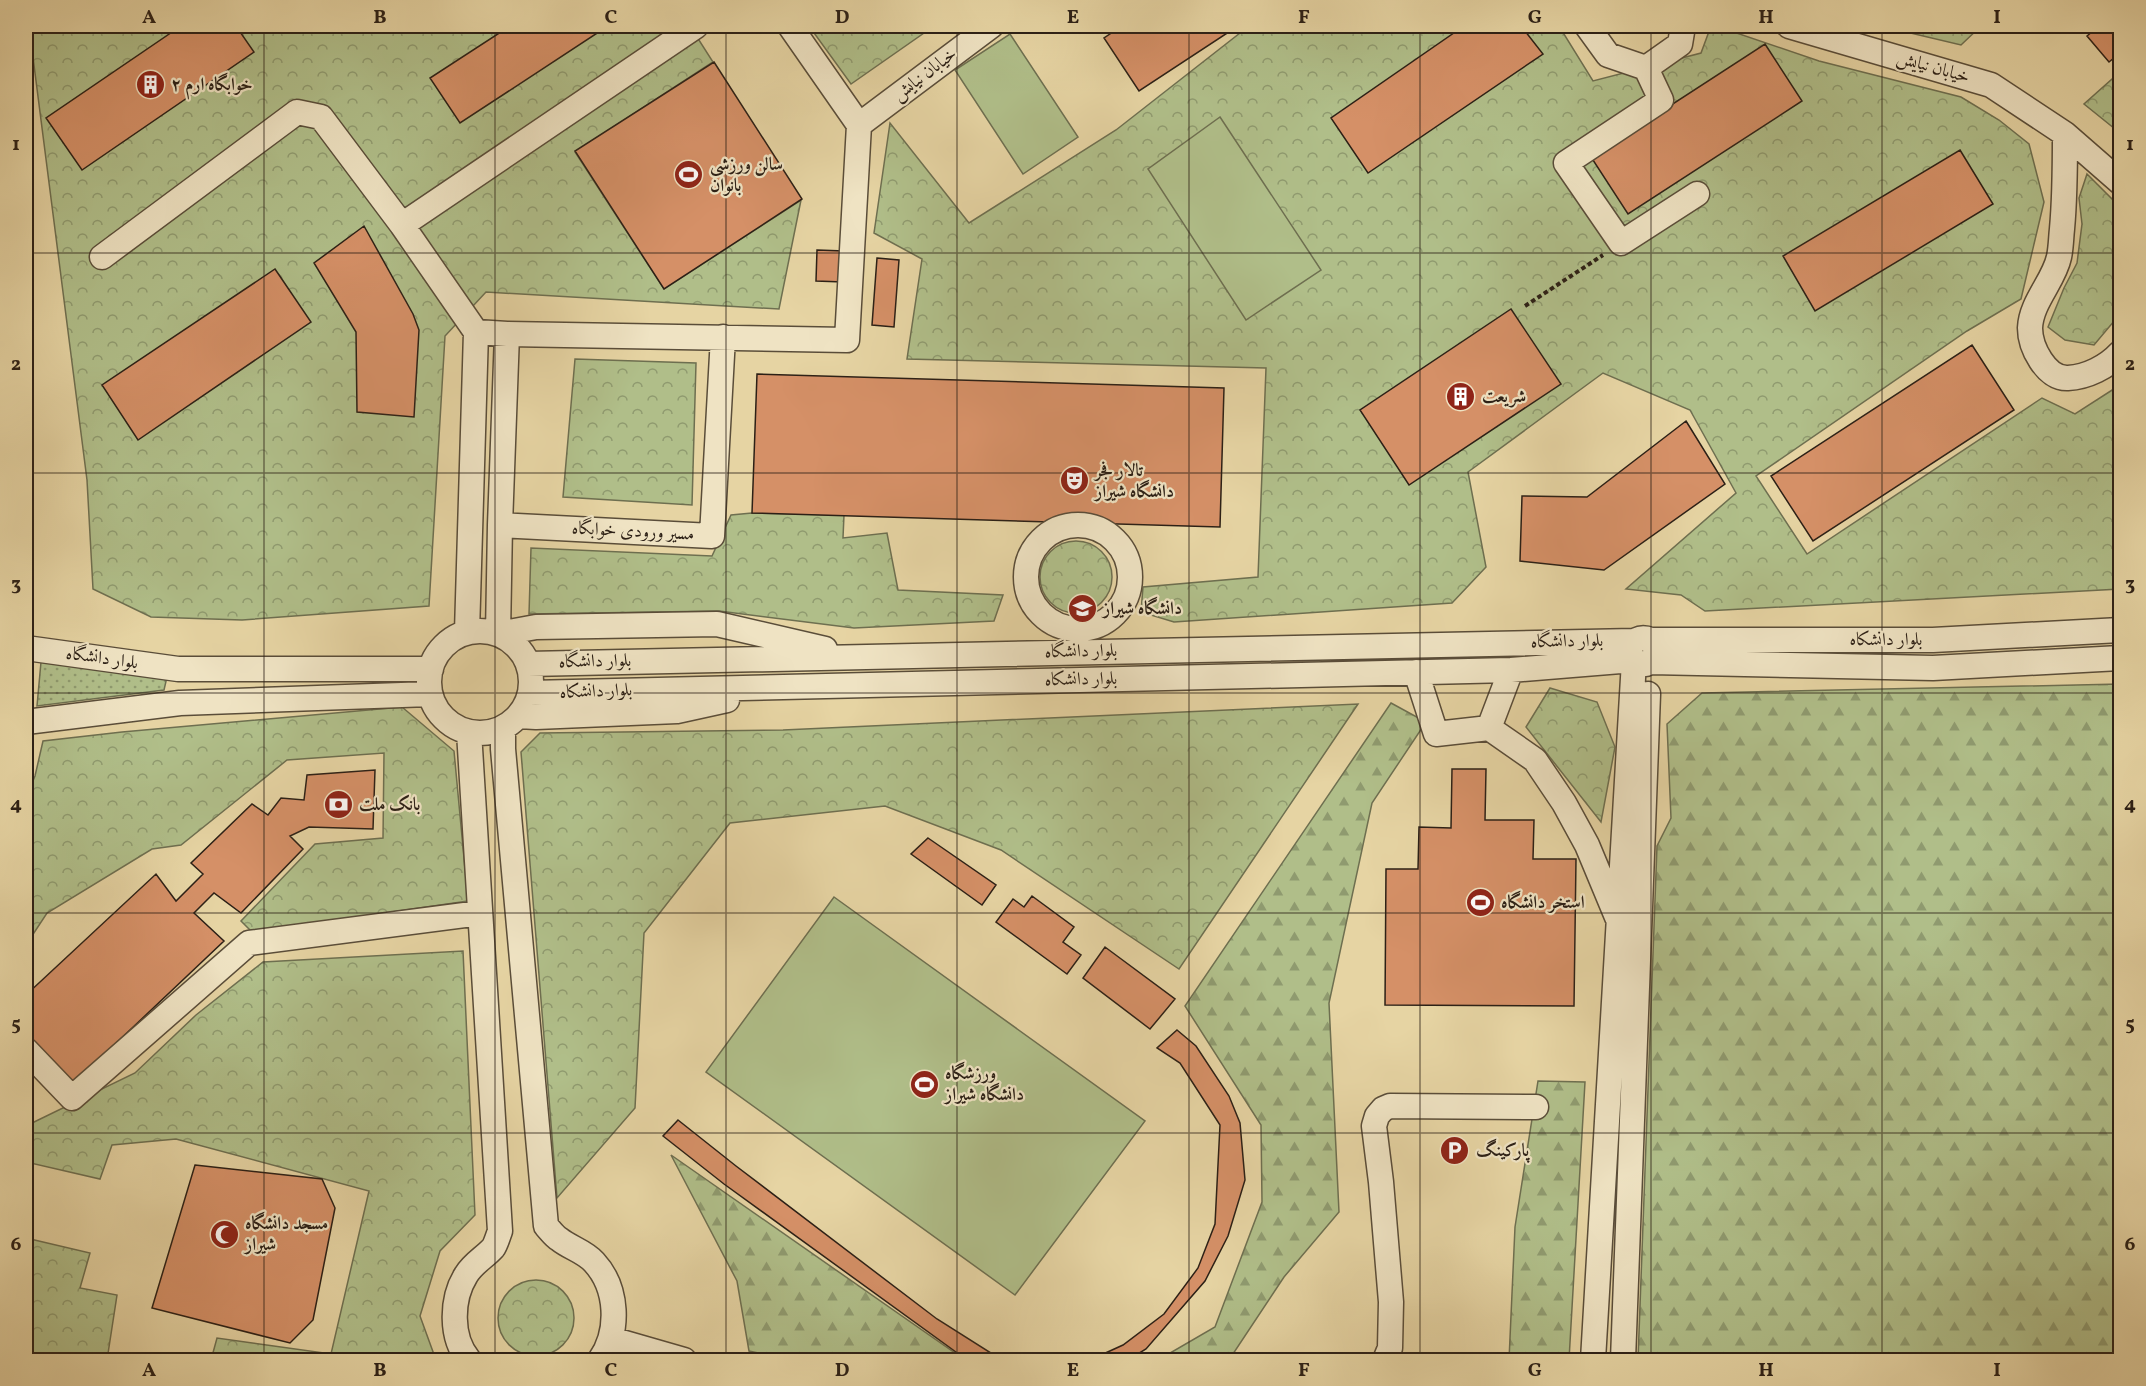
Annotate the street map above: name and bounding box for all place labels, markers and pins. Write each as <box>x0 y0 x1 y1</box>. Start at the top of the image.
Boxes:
building icon: خوابگاه ارم ۲ <box>134 69 166 101</box>
place label: خوابگاه ارم ۲ <box>171 72 253 100</box>
place label: سالن ورزشی بانوان <box>710 153 783 199</box>
sports icon: سالن ورزشی بانوان <box>673 159 705 191</box>
building icon: شریعت <box>1445 381 1477 413</box>
place label: شریعت <box>1482 385 1526 410</box>
place label: تالار فجر دانشگاه شیراز <box>1093 459 1174 505</box>
theatre icon: تالار فجر دانشگاه شیراز <box>1058 465 1090 497</box>
school or university icon: دانشگاه شیراز <box>1066 593 1098 625</box>
place label: دانشگاه شیراز <box>1101 596 1182 622</box>
bank icon: بانک ملت <box>322 789 354 821</box>
place label: بانک ملت <box>359 793 420 818</box>
sports icon: استخر دانشگاه <box>1464 887 1496 919</box>
place label: استخر دانشگاه <box>1501 890 1585 916</box>
place label: ورزشگاه دانشگاه شیراز <box>943 1061 1024 1108</box>
sports icon: ورزشگاه دانشگاه شیراز <box>908 1068 940 1100</box>
parking icon: پارکینگ <box>1439 1135 1471 1167</box>
place label: پارکینگ <box>1476 1138 1531 1164</box>
place label: مسجد دانشگاه شیراز <box>243 1211 328 1258</box>
mosque icon: مسجد دانشگاه شیراز <box>208 1218 240 1250</box>

